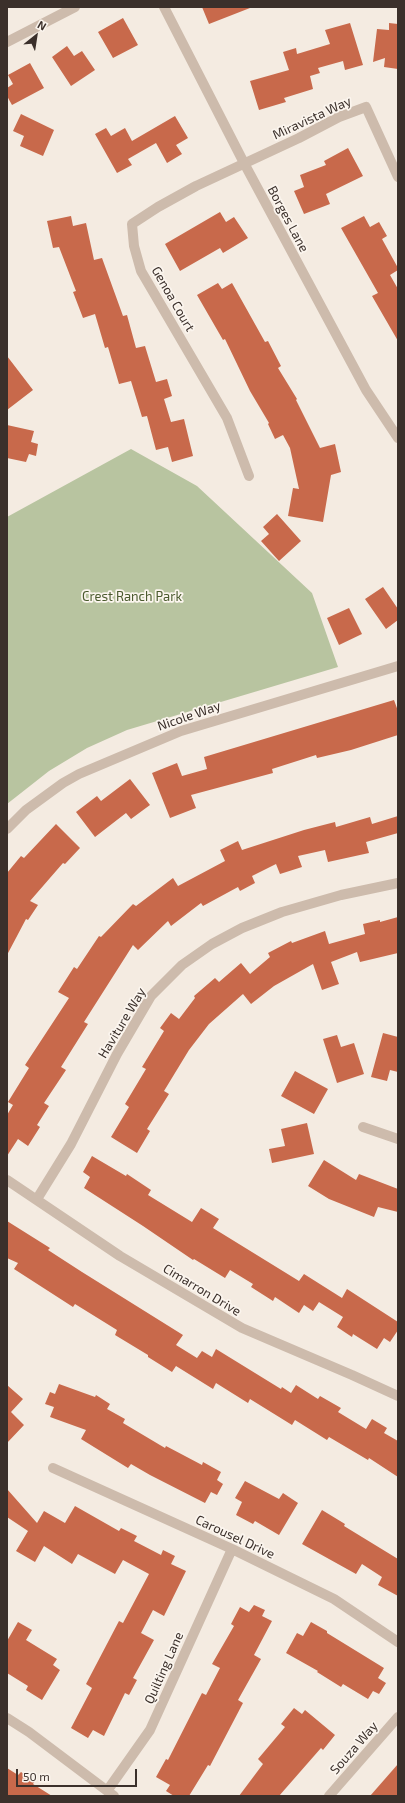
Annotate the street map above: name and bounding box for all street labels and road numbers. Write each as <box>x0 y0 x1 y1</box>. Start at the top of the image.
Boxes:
street label: Miravista Way <box>270 93 354 143</box>
street label: Borges Lane <box>264 183 312 255</box>
street label: Genoa Court <box>148 264 198 334</box>
street label: Nicole Way <box>155 698 223 734</box>
street label: Haviture Way <box>95 985 149 1061</box>
street label: Cimarron Drive <box>160 1261 244 1319</box>
street label: Carousel Drive <box>193 1512 277 1562</box>
street label: Quilting Lane <box>141 1630 187 1706</box>
street label: Souza Way <box>327 1718 381 1778</box>

